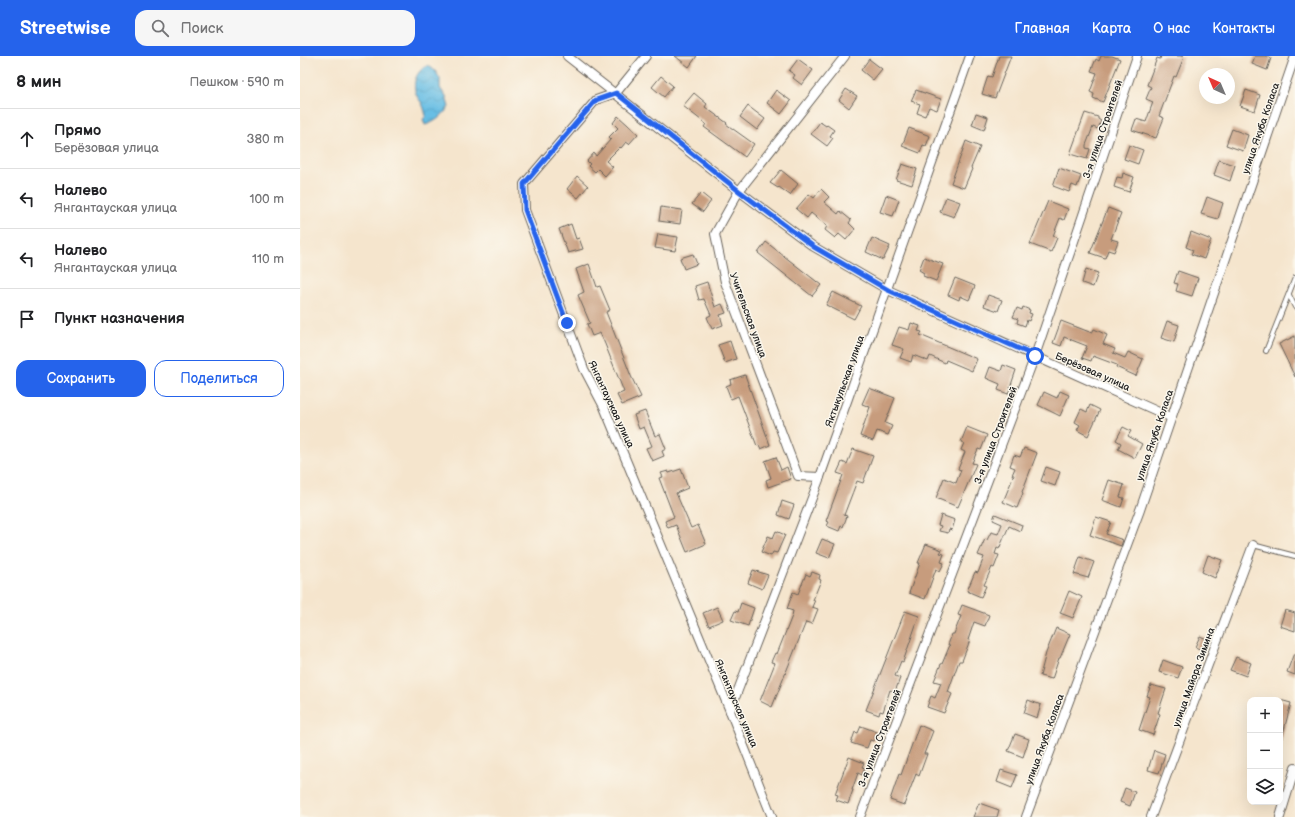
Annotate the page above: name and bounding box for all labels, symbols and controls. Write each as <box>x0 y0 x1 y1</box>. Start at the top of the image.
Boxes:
search box <box>135 10 415 46</box>
text: Streetwise <box>20 17 111 40</box>
icon: search <box>149 17 171 39</box>
text: Поиск <box>181 19 223 38</box>
text: Главная <box>1015 20 1070 37</box>
text: Карта <box>1092 20 1131 37</box>
text: О нас <box>1153 20 1190 37</box>
text: Контакты <box>1212 20 1275 37</box>
north arrow <box>1199 68 1235 104</box>
text: 8 мин <box>16 72 62 92</box>
text: Пешком · 590 m <box>190 74 284 90</box>
street label: 3-я улица Строителей <box>1080 78 1126 180</box>
street label: улица Якуба Коласа <box>1240 81 1282 175</box>
text: Прямо <box>54 121 101 140</box>
icon: ahead <box>16 128 38 150</box>
text: 380 m <box>247 131 284 147</box>
text: Берёзовая улица <box>54 140 159 156</box>
text: Налево <box>54 181 107 200</box>
icon: left <box>16 188 38 210</box>
text: 100 m <box>249 191 284 207</box>
text: Янгантауская улица <box>54 200 177 216</box>
text: Налево <box>54 241 107 260</box>
icon: left <box>16 248 38 270</box>
text: 110 m <box>252 251 284 267</box>
text: Янгантауская улица <box>54 260 177 276</box>
street label: Учительская улица <box>727 271 769 360</box>
icon: arrive <box>16 308 38 330</box>
text: Пункт назначения <box>54 309 185 328</box>
route end <box>558 314 576 332</box>
street label: Яктыкульская улица <box>823 334 867 429</box>
route start <box>1026 347 1044 365</box>
street label: Берёзовая улица <box>1053 350 1132 394</box>
street label: Янгантауская улица <box>586 359 637 450</box>
button: Сохранить <box>16 360 146 397</box>
button: Поделиться <box>154 360 284 397</box>
street label: 3-я улица Строителей <box>972 385 1020 486</box>
street label: улица Якуба Коласа <box>1134 388 1176 482</box>
street label: улица Майора Зимина <box>1170 626 1218 729</box>
street label: Янгантауская улица <box>712 657 760 749</box>
street label: 3-я улица Строителей <box>856 688 904 789</box>
street label: улица Якуба Коласа <box>1023 692 1067 786</box>
map controls <box>1247 697 1283 805</box>
button: + <box>1247 697 1283 733</box>
button: − <box>1247 733 1283 769</box>
button: layers <box>1247 769 1283 805</box>

